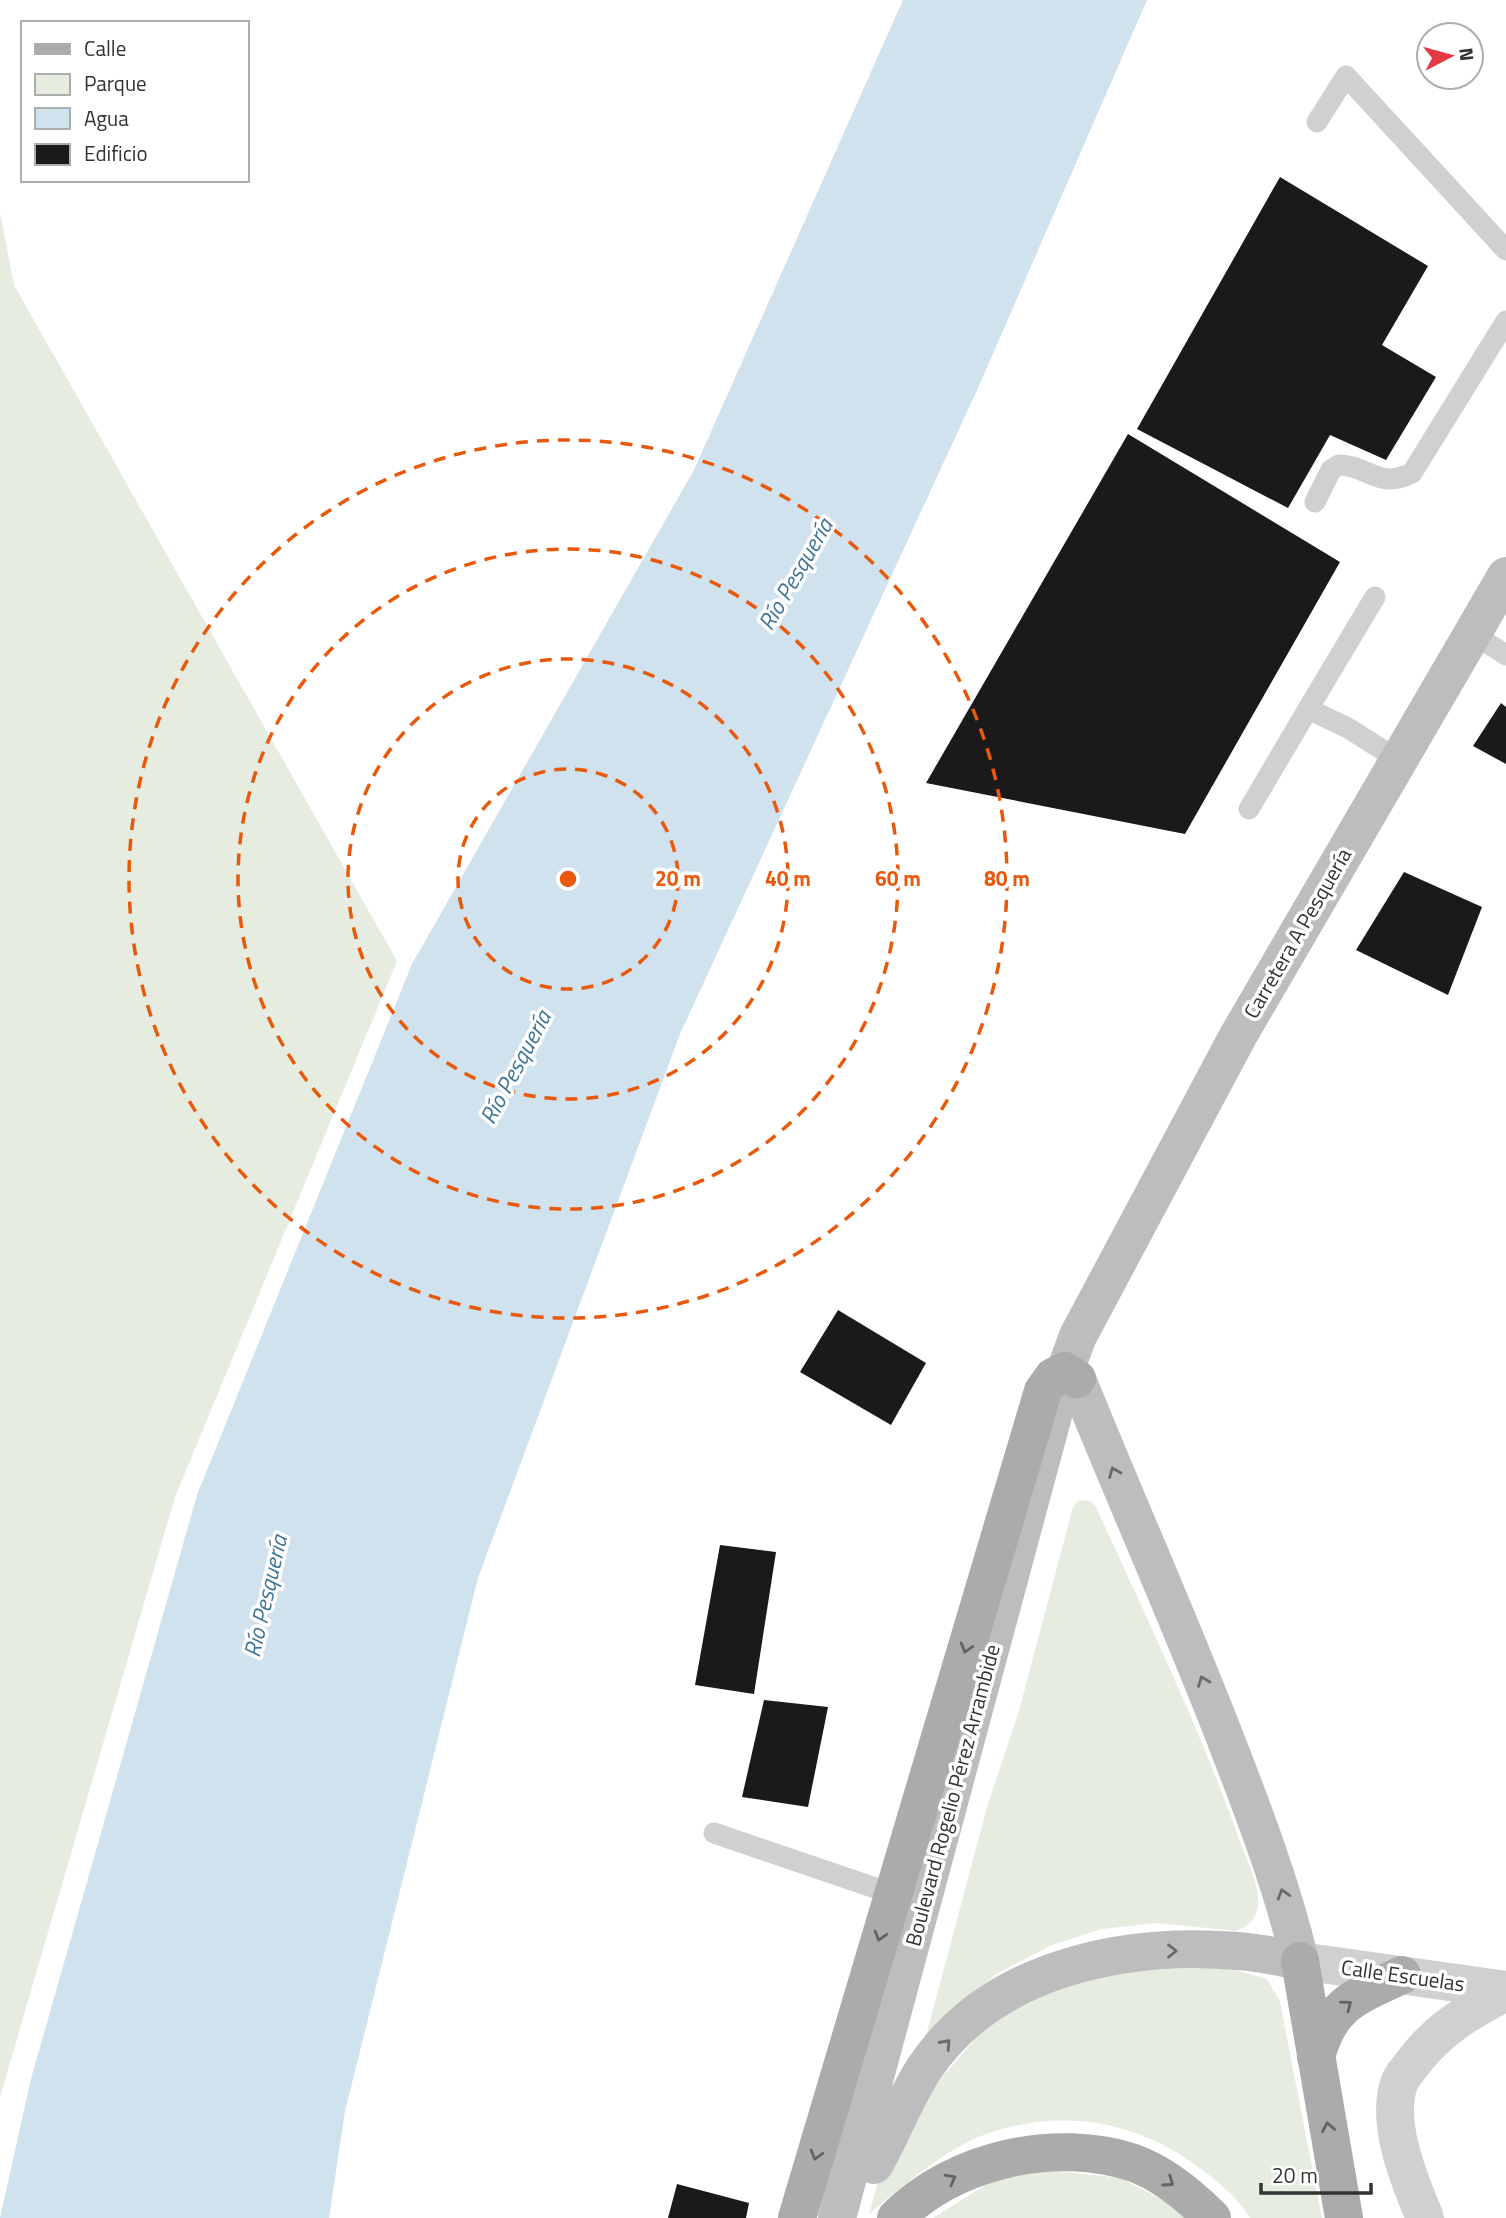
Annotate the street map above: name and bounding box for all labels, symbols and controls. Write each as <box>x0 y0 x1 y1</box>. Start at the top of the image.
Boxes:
legend <box>21 21 248 182</box>
north arrow <box>1415 21 1485 91</box>
text: Calle <box>84 32 126 64</box>
text: N <box>1452 46 1483 62</box>
text: Parque <box>84 67 147 99</box>
text: Agua <box>84 102 129 134</box>
text: Edificio <box>84 137 148 169</box>
water label: Río Pesquería <box>749 510 842 637</box>
street label: Carretera A Pesquería <box>1235 841 1359 1024</box>
text: 20 m <box>655 862 701 894</box>
text: 40 m <box>765 862 811 894</box>
text: 60 m <box>875 862 921 894</box>
text: 80 m <box>984 862 1030 894</box>
centre of rings <box>556 867 580 891</box>
water label: Río Pesquería <box>470 1003 560 1130</box>
one-way arrow <box>1109 1467 1123 1479</box>
water label: Río Pesquería <box>234 1530 296 1660</box>
street label: Boulevard Rogelio Pérez Arrambide <box>896 1640 1008 1950</box>
one-way arrow <box>960 1642 975 1654</box>
one-way arrow <box>1198 1676 1212 1688</box>
one-way arrow <box>1277 1889 1292 1901</box>
one-way arrow <box>873 1930 888 1942</box>
one-way arrow <box>1168 1943 1178 1959</box>
street label: Calle Escuelas <box>1339 1951 1467 1999</box>
one-way arrow <box>1339 2001 1351 2014</box>
one-way arrow <box>937 2039 950 2052</box>
one-way arrow <box>1321 2121 1336 2133</box>
one-way arrow <box>809 2148 824 2160</box>
scale bar <box>1261 2152 1371 2196</box>
text: 20 m <box>1272 2159 1318 2191</box>
one-way arrow <box>944 2173 957 2187</box>
one-way arrow <box>1161 2174 1174 2186</box>

